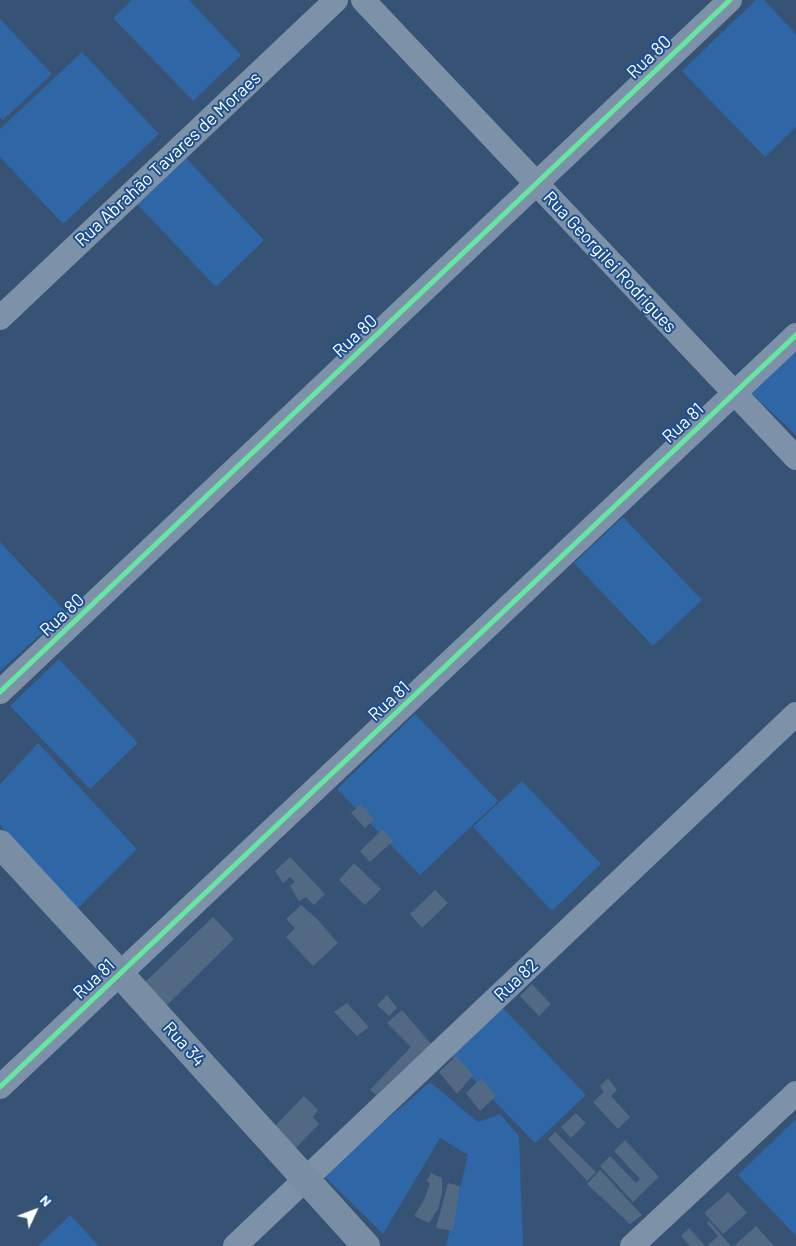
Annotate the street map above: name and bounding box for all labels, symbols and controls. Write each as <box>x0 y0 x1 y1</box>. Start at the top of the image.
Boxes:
street label: Rua 80 <box>622 31 676 83</box>
street label: Rua Abrahão Tavares de Moraes <box>71 67 265 251</box>
street label: Rua Georgilei Rodrigues <box>539 187 681 337</box>
street label: Rua 80 <box>328 310 382 362</box>
street label: Rua 81 <box>658 399 708 447</box>
street label: Rua 80 <box>35 589 89 641</box>
street label: Rua 81 <box>364 677 414 725</box>
street label: Rua 82 <box>489 954 543 1006</box>
street label: Rua 81 <box>69 955 119 1003</box>
street label: Rua 34 <box>158 1017 210 1071</box>
north arrow <box>10 1186 60 1236</box>
text: N <box>37 1191 56 1210</box>

